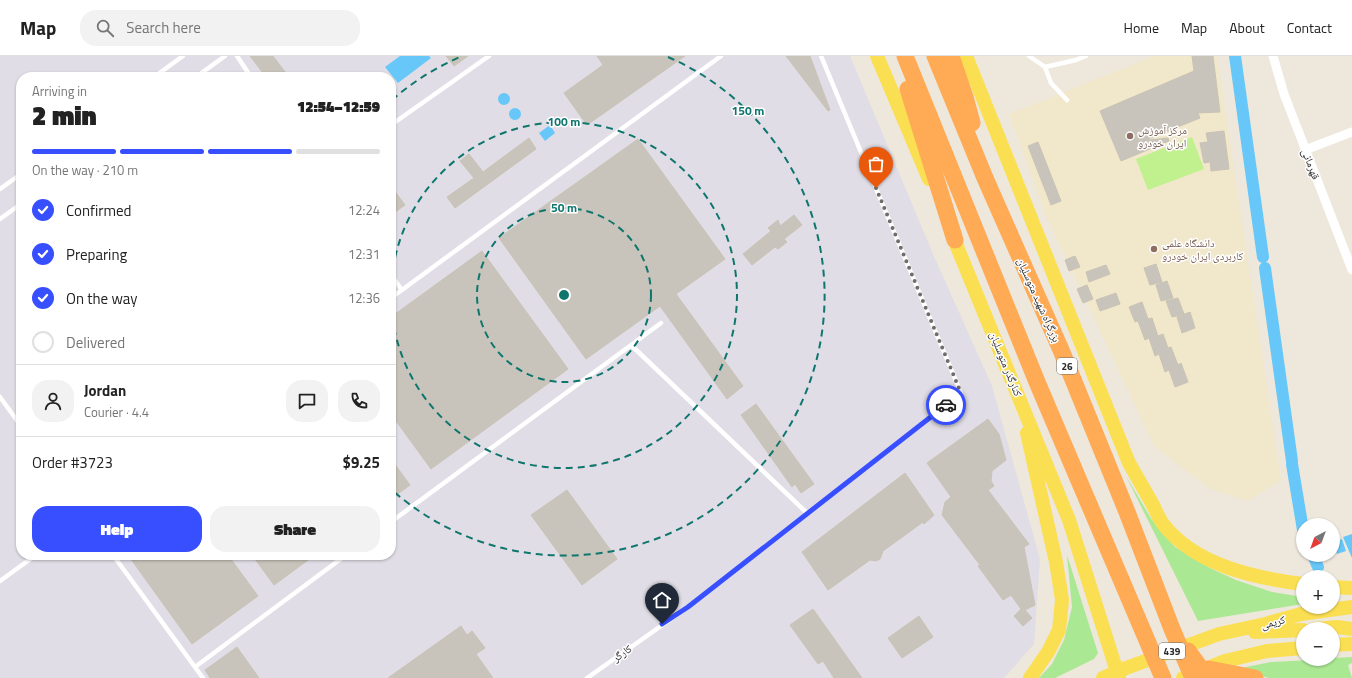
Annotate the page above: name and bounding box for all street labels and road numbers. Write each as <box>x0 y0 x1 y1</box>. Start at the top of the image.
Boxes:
street label: قهرمانی <box>1298 146 1324 182</box>
street label: بزرگراه شهید متوسلیان <box>1013 255 1065 345</box>
street label: کنارگذر متوسلیان <box>986 329 1026 399</box>
road number: 26 <box>1057 358 1077 374</box>
street label: کریمی <box>1259 611 1287 633</box>
street label: کارگر <box>608 640 635 666</box>
road number: 439 <box>1159 643 1185 659</box>

